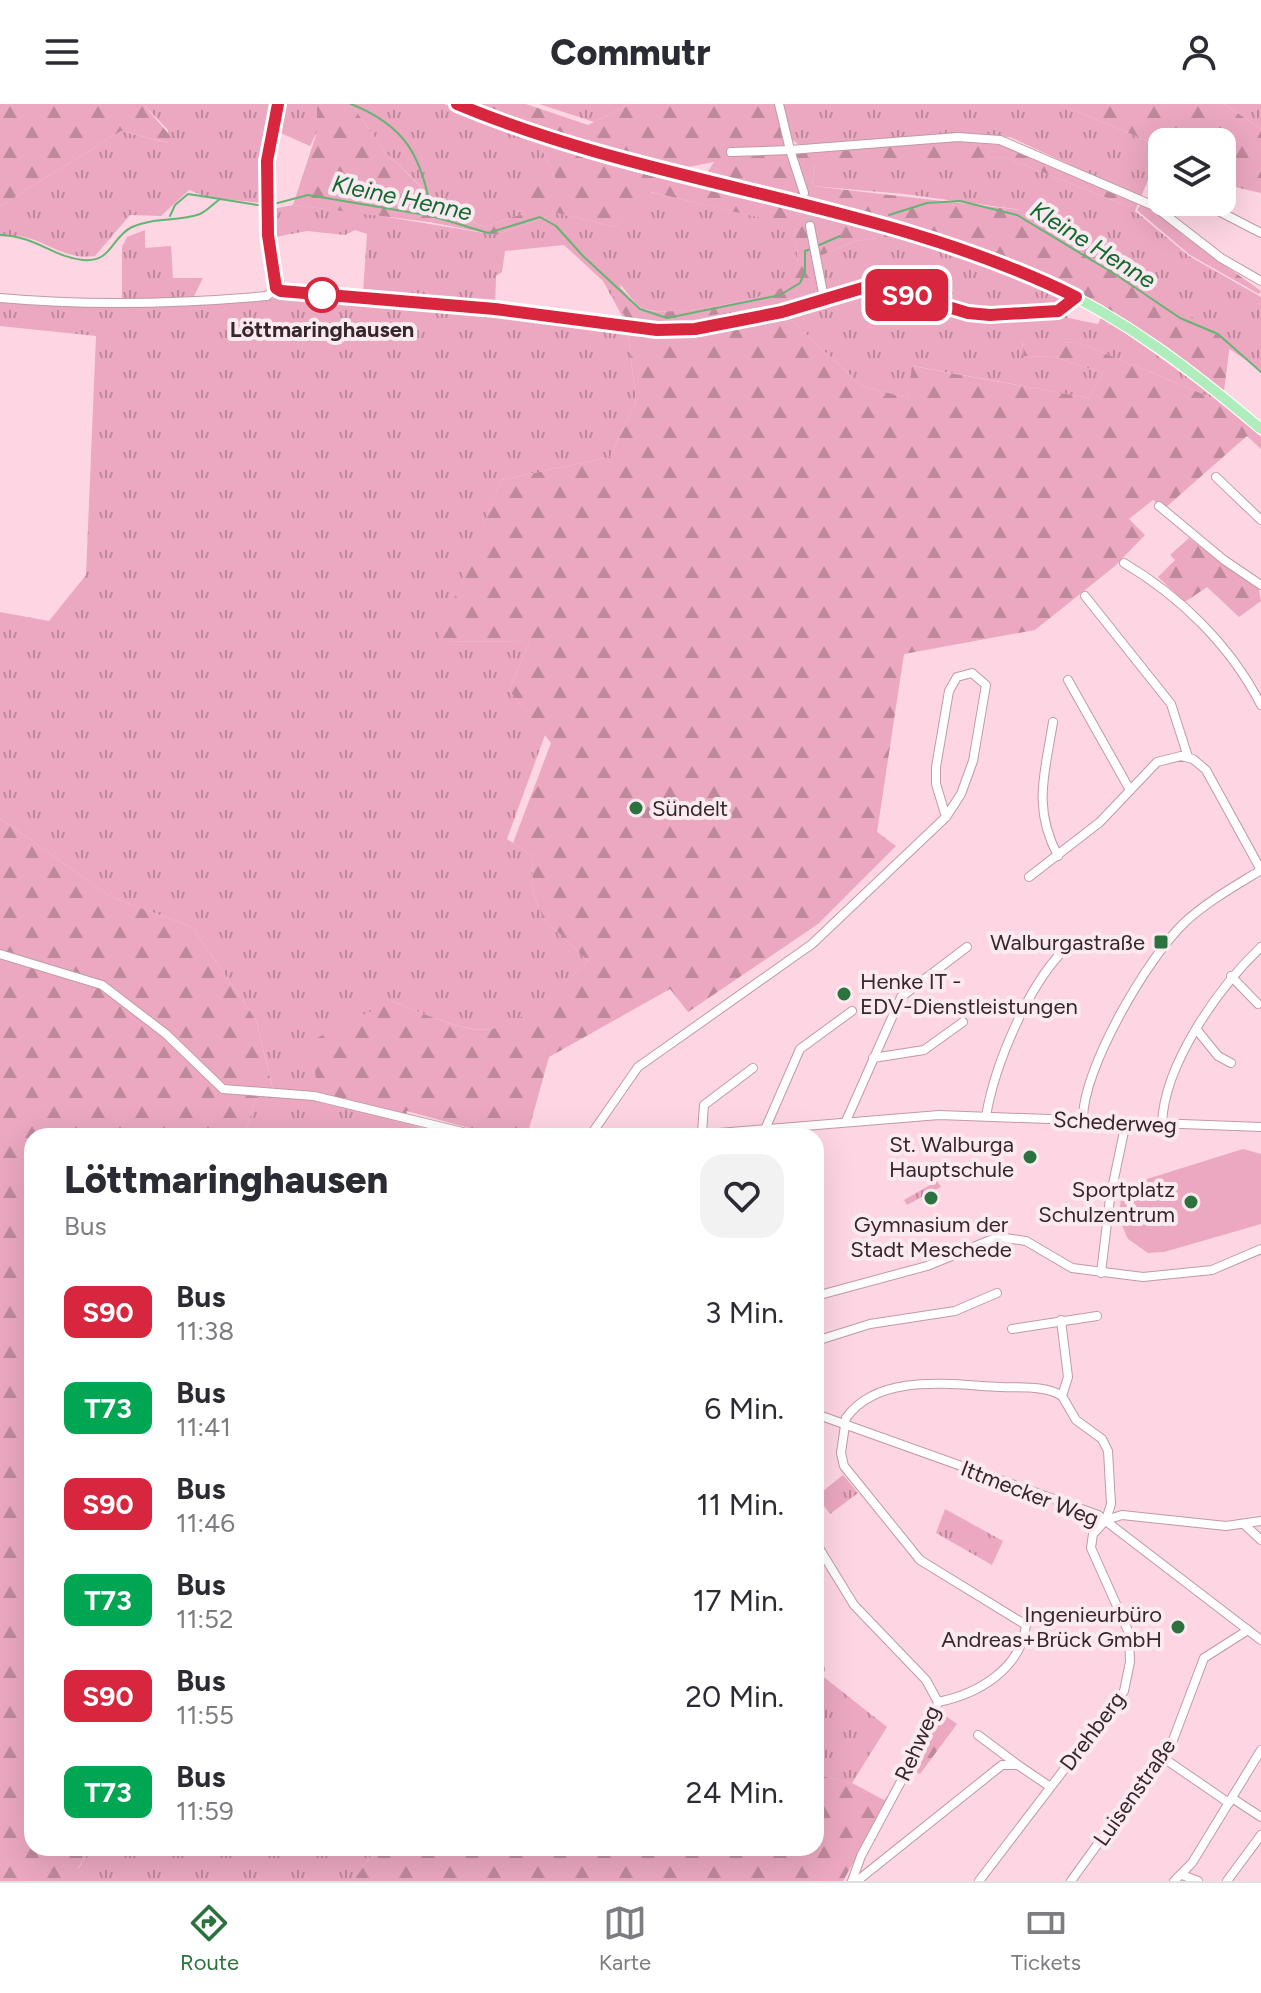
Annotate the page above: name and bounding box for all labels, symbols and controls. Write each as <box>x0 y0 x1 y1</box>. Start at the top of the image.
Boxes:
icon: menu <box>40 30 84 74</box>
icon: person <box>1177 30 1221 74</box>
text: Commutr <box>550 31 711 74</box>
map controls <box>1148 128 1236 216</box>
button: layers <box>1148 128 1236 216</box>
water label: Kleine Henne <box>330 169 475 226</box>
water label: Kleine Henne <box>1025 195 1161 295</box>
line badge: S90 <box>861 269 953 321</box>
marker: Löttmaringhausen <box>305 278 339 312</box>
text: S90 <box>881 278 933 312</box>
place label: Löttmaringhausen <box>230 316 414 343</box>
place label: Sündelt <box>652 795 728 822</box>
marker: Sündelt <box>627 799 645 817</box>
place label: Walburgastraße <box>990 929 1145 956</box>
marker: Walburgastraße <box>1152 933 1170 951</box>
place label: Henke IT - EDV-Dienstleistungen <box>860 968 1078 1020</box>
marker: Henke IT - EDV-Dienstleistungen <box>835 985 853 1003</box>
street label: Schederweg <box>1052 1106 1178 1139</box>
place label: St. Walburga Hauptschule <box>889 1131 1014 1183</box>
marker: St. Walburga Hauptschule <box>1021 1148 1039 1166</box>
button: heart <box>700 1154 784 1238</box>
text: Löttmaringhausen <box>64 1157 388 1203</box>
place label: Sportplatz Schulzentrum <box>1038 1176 1175 1228</box>
marker: Gymnasium der Stadt Meschede <box>922 1189 940 1207</box>
marker: Sportplatz Schulzentrum <box>1182 1193 1200 1211</box>
text: Bus <box>64 1210 107 1242</box>
place label: Gymnasium der Stadt Meschede <box>850 1211 1012 1263</box>
text: Bus <box>176 1278 225 1315</box>
text: 3 Min. <box>705 1294 784 1331</box>
text: S90 <box>82 1295 134 1329</box>
text: 11:38 <box>176 1315 234 1347</box>
text: Bus <box>176 1374 225 1411</box>
text: 6 Min. <box>704 1390 784 1427</box>
text: T73 <box>84 1391 132 1425</box>
text: 11:41 <box>176 1411 231 1443</box>
street label: Ittmecker Weg <box>957 1455 1103 1532</box>
text: Bus <box>176 1470 225 1507</box>
text: 11 Min. <box>696 1486 784 1523</box>
text: S90 <box>82 1487 134 1521</box>
text: 11:46 <box>176 1507 235 1539</box>
text: Bus <box>176 1566 225 1603</box>
text: 17 Min. <box>693 1582 784 1619</box>
text: T73 <box>84 1583 132 1617</box>
place label: Ingenieurbüro Andreas+Brück GmbH <box>941 1601 1162 1653</box>
text: 11:52 <box>176 1603 234 1635</box>
marker: Ingenieurbüro Andreas+Brück GmbH <box>1169 1618 1187 1636</box>
text: Bus <box>176 1662 225 1699</box>
text: 20 Min. <box>685 1678 784 1715</box>
text: S90 <box>82 1679 134 1713</box>
street label: Drehberg <box>1054 1686 1131 1776</box>
text: 11:55 <box>176 1699 234 1731</box>
street label: Rehweg <box>889 1701 946 1785</box>
street label: Luisenstraße <box>1087 1733 1181 1851</box>
text: Bus <box>176 1758 225 1795</box>
text: 24 Min. <box>686 1774 784 1811</box>
text: T73 <box>84 1775 132 1809</box>
text: 11:59 <box>176 1795 234 1827</box>
tab: Route <box>180 1901 239 1976</box>
tab: Karte <box>599 1901 651 1976</box>
tab: Tickets <box>1011 1901 1081 1976</box>

